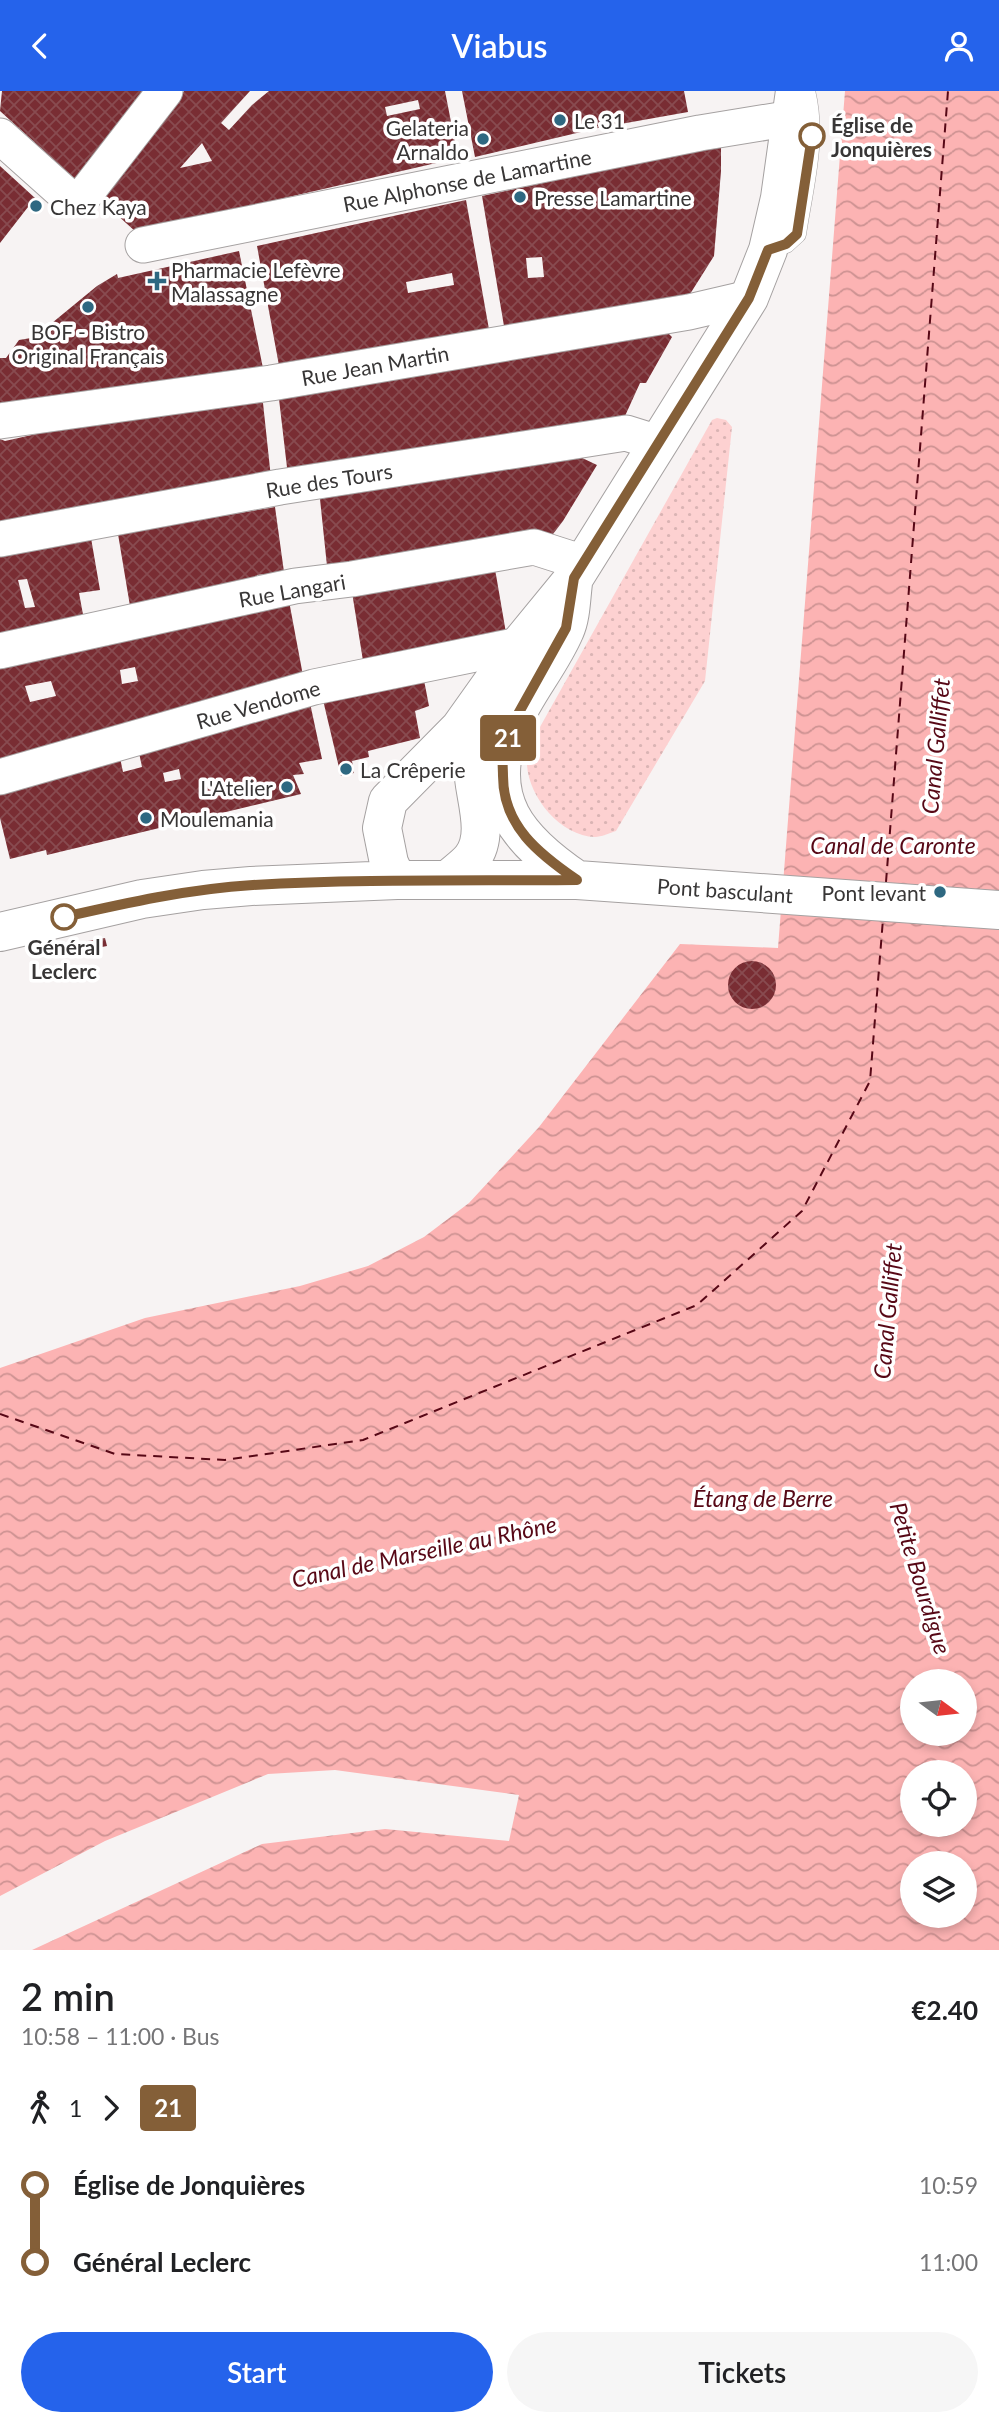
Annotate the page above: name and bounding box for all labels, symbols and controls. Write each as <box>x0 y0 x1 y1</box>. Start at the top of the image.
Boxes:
text: Viabus <box>452 26 547 65</box>
icon: back <box>21 27 59 65</box>
icon: person <box>940 27 978 65</box>
place label: Le 31 <box>574 108 625 133</box>
marker: Le 31 <box>552 112 568 128</box>
place label: Église de Jonquières <box>831 112 932 161</box>
place label: Gelateria Arnaldo <box>386 115 469 164</box>
marker: Église de Jonquières <box>799 123 825 149</box>
marker: Gelateria Arnaldo <box>475 131 491 147</box>
street label: Rue Alphonse de Lamartine <box>341 144 593 216</box>
place label: Presse Lamartine <box>534 185 692 210</box>
marker: Presse Lamartine <box>512 189 528 205</box>
place label: Chez Kaya <box>50 194 147 219</box>
marker: Chez Kaya <box>28 198 44 214</box>
place label: Pharmacie Lefèvre Malassagne <box>171 257 341 306</box>
marker: Pharmacie Lefèvre Malassagne <box>149 273 165 289</box>
marker: BOF - Bistro Original Français <box>80 299 96 315</box>
place label: BOF - Bistro Original Français <box>12 319 164 368</box>
street label: Rue Jean Martin <box>299 340 451 390</box>
street label: Rue des Tours <box>264 458 394 502</box>
street label: Rue Langari <box>237 568 347 612</box>
street label: Rue Vendome <box>193 674 323 734</box>
water label: Canal Galliffet <box>915 677 955 815</box>
line badge: 21 <box>476 715 540 761</box>
text: 21 <box>494 723 522 752</box>
place label: La Crêperie <box>360 757 466 782</box>
marker: La Crêperie <box>338 761 354 777</box>
place label: L'Atelier <box>200 775 273 800</box>
marker: L'Atelier <box>279 779 295 795</box>
place label: Moulemania <box>160 806 274 831</box>
marker: Moulemania <box>138 810 154 826</box>
water label: Canal de Caronte <box>810 831 976 859</box>
street label: Pont basculant <box>656 873 794 907</box>
place label: Pont levant <box>822 880 926 905</box>
marker: Pont levant <box>932 884 948 900</box>
marker: Général Leclerc <box>51 904 77 930</box>
place label: Général Leclerc <box>28 934 100 983</box>
water label: Canal Galliffet <box>867 1242 907 1380</box>
water label: Étang de Berre <box>693 1484 833 1512</box>
water label: Petite Bourdigue <box>885 1498 957 1658</box>
water label: Canal de Marseille au Rhône <box>289 1509 559 1593</box>
north arrow <box>900 1669 976 1747</box>
map controls <box>900 1669 977 1928</box>
button: locate <box>900 1760 977 1837</box>
button: layers <box>900 1851 977 1928</box>
text: 2 min <box>21 1973 115 2019</box>
text: €2.40 <box>912 1994 978 2026</box>
text: 10:58 – 11:00 · Bus <box>21 2022 220 2050</box>
icon: walk <box>21 2089 59 2127</box>
icon: forward <box>92 2089 130 2127</box>
text: 21 <box>154 2093 182 2122</box>
text: 1 <box>69 2094 82 2122</box>
text: Église de Jonquières <box>73 2169 305 2201</box>
text: 10:59 <box>919 2171 978 2199</box>
text: Général Leclerc <box>73 2246 251 2278</box>
text: 11:00 <box>919 2248 978 2276</box>
button: Start <box>21 2332 493 2412</box>
button: Tickets <box>507 2332 978 2412</box>

